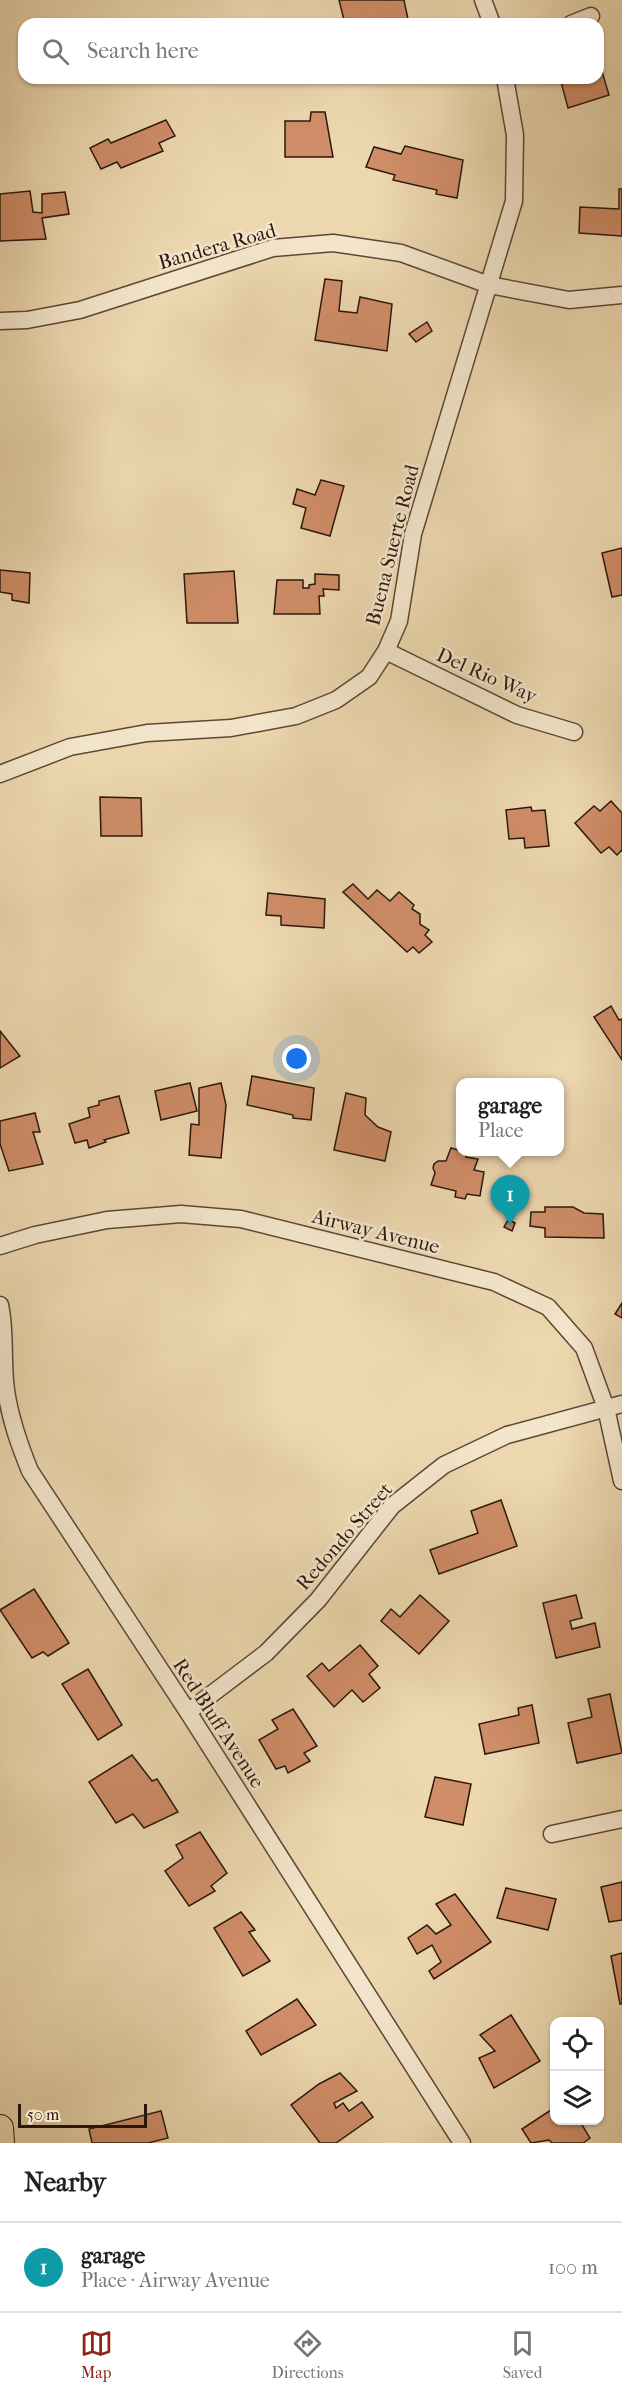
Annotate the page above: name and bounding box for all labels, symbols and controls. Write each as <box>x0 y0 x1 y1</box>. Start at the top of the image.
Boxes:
search box <box>18 18 604 84</box>
icon: search <box>39 35 72 68</box>
text: Search here <box>87 38 199 64</box>
street label: Bandera Road <box>156 218 280 274</box>
street label: Buena Suerte Road <box>361 461 424 628</box>
street label: Del Rio Way <box>433 643 542 708</box>
your location <box>282 1044 311 1073</box>
popup <box>456 1078 564 1156</box>
text: garage <box>478 1093 542 1119</box>
text: Place <box>478 1119 524 1142</box>
pin: 1 <box>490 1176 530 1225</box>
street label: Airway Avenue <box>309 1204 442 1258</box>
street label: Redondo Street <box>292 1478 397 1595</box>
street label: Red Bluff Avenue <box>168 1654 269 1792</box>
map controls <box>550 2017 604 2125</box>
button: locate <box>550 2017 604 2071</box>
button: layers <box>550 2071 604 2125</box>
scale bar <box>18 2101 147 2128</box>
text: 50 m <box>27 2105 59 2124</box>
text: Nearby <box>24 2167 106 2198</box>
text: garage <box>81 2243 145 2269</box>
text: 1 <box>40 2256 47 2279</box>
text: 100 m <box>548 2256 598 2279</box>
text: Place · Airway Avenue <box>81 2269 270 2292</box>
tab: Map <box>80 2327 113 2382</box>
tab: Directions <box>272 2327 344 2382</box>
tab: Saved <box>503 2327 542 2382</box>

